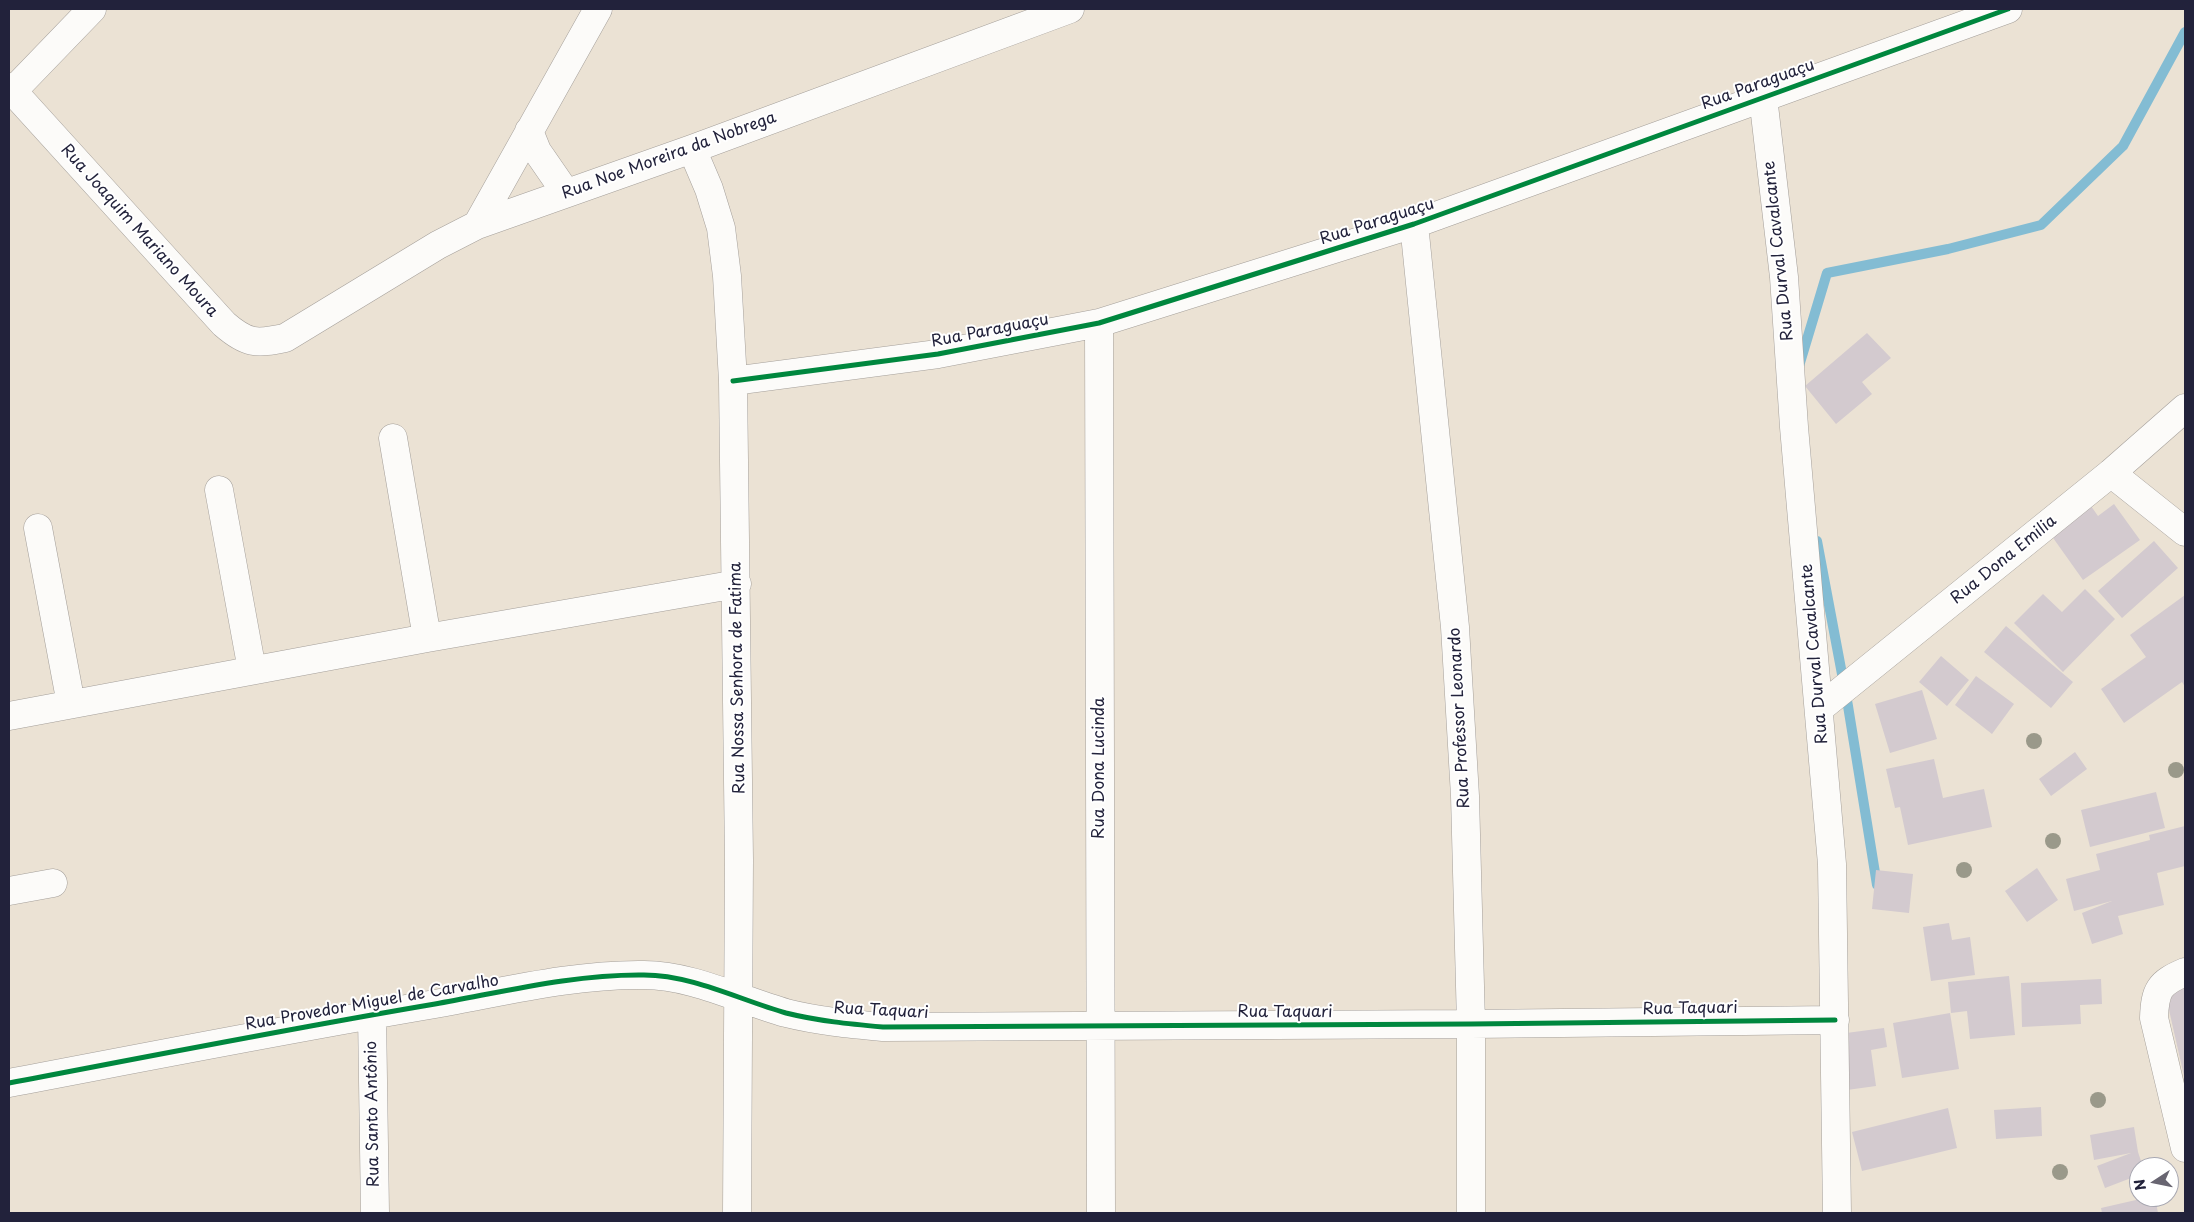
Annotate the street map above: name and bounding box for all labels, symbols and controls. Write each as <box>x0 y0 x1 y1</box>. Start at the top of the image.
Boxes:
street label: Rua Paraguaçu <box>1699 56 1817 114</box>
street label: Rua Noe Moreira da Nobrega <box>559 108 779 204</box>
street label: Rua Joaquim Mariano Moura <box>56 141 222 321</box>
street label: Rua Durval Cavalcante <box>1760 160 1798 342</box>
street label: Rua Paraguaçu <box>1317 194 1437 250</box>
street label: Rua Paraguaçu <box>930 310 1050 352</box>
street label: Rua Dona Emilia <box>1947 512 2061 608</box>
street label: Rua Nossa Senhora de Fatima <box>726 562 750 794</box>
street label: Rua Durval Cavalcante <box>1798 563 1832 745</box>
street label: Rua Professor Leonardo <box>1446 627 1474 809</box>
street label: Rua Dona Lucinda <box>1090 697 1110 839</box>
street label: Rua Provedor Miguel de Carvalho <box>244 971 500 1035</box>
street label: Rua Taquari <box>833 999 929 1023</box>
street label: Rua Taquari <box>1642 999 1738 1019</box>
street label: Rua Taquari <box>1237 1003 1333 1023</box>
street label: Rua Santo Antônio <box>362 1041 384 1187</box>
north arrow <box>2129 1157 2179 1207</box>
text: N <box>2128 1177 2151 1192</box>

